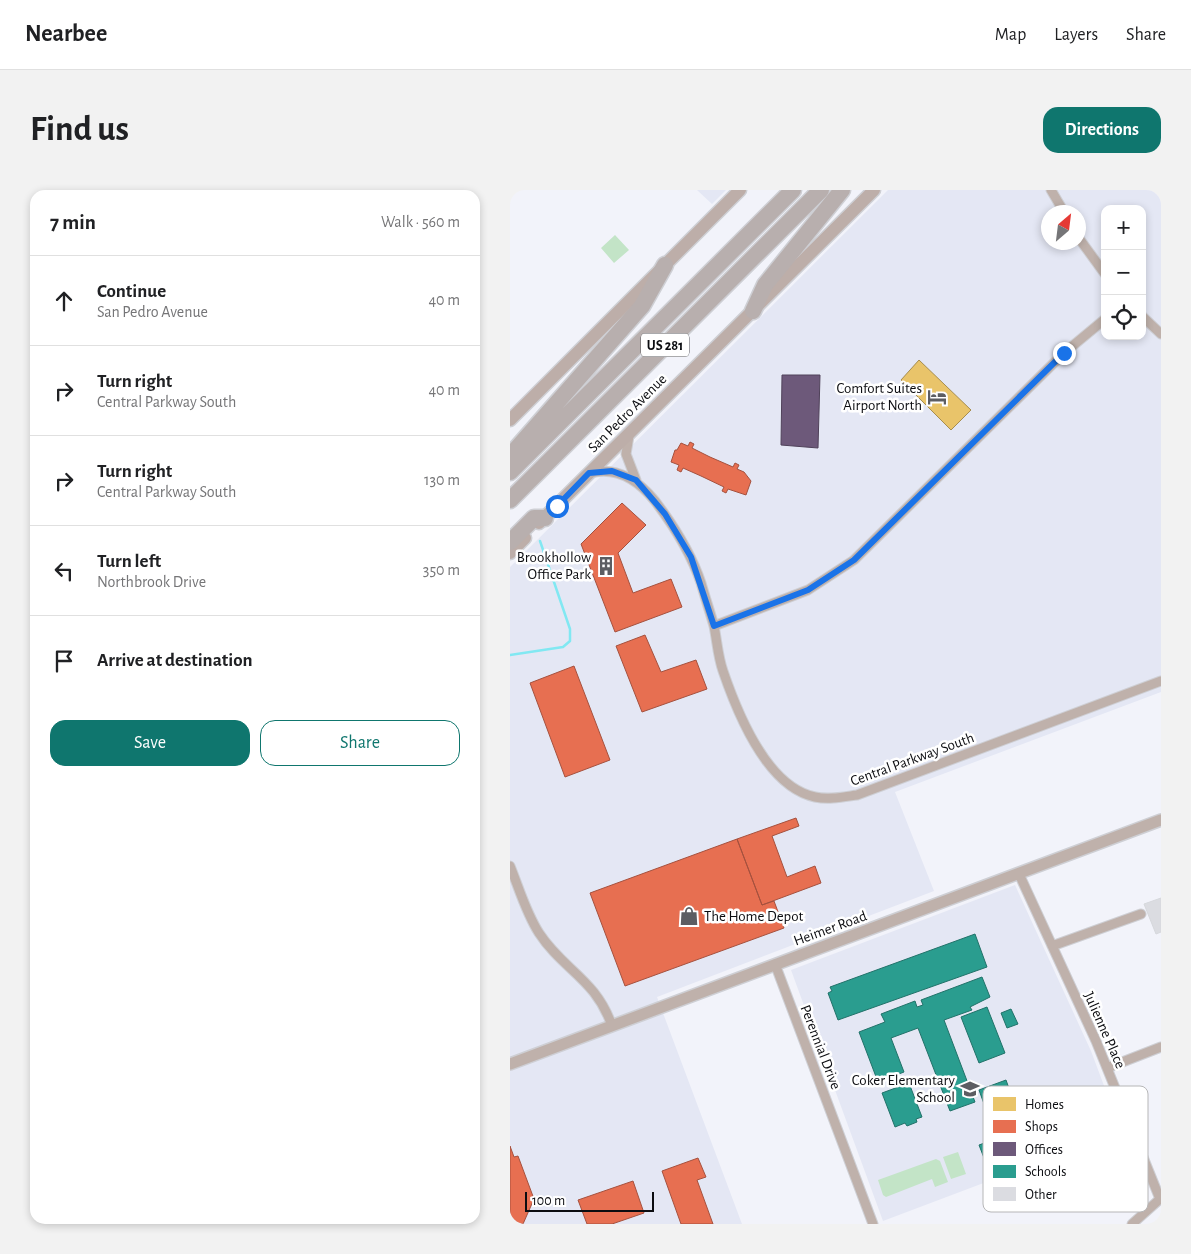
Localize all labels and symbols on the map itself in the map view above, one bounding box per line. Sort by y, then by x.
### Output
north arrow [1041,205,1086,250]
road number: US 281 [641,334,689,356]
route end [1053,342,1076,365]
street label: San Pedro Avenue [585,371,669,455]
place label: Comfort Suites Airport North [836,381,922,413]
hotel icon: Comfort Suites Airport North [926,386,948,408]
route start [546,495,569,518]
place label: Brookhollow Office Park [517,550,591,582]
building icon: Brookhollow Office Park [595,555,617,577]
street label: Central Parkway South [848,730,976,789]
shop icon: The Home Depot [678,905,700,927]
street label: Heimer Road [792,908,869,949]
place label: The Home Depot [704,909,804,924]
street label: Julienne Place [1081,990,1128,1071]
street label: Perennial Drive [798,1003,844,1092]
place label: Coker Elementary School [852,1073,956,1105]
school or university icon: Coker Elementary School [959,1078,981,1100]
legend [983,1086,1148,1212]
text: Homes [1025,1098,1064,1112]
text: Shops [1025,1120,1058,1134]
text: Offices [1025,1143,1063,1157]
text: Schools [1025,1165,1066,1179]
text: Other [1025,1188,1057,1202]
scale bar [525,1189,654,1212]

